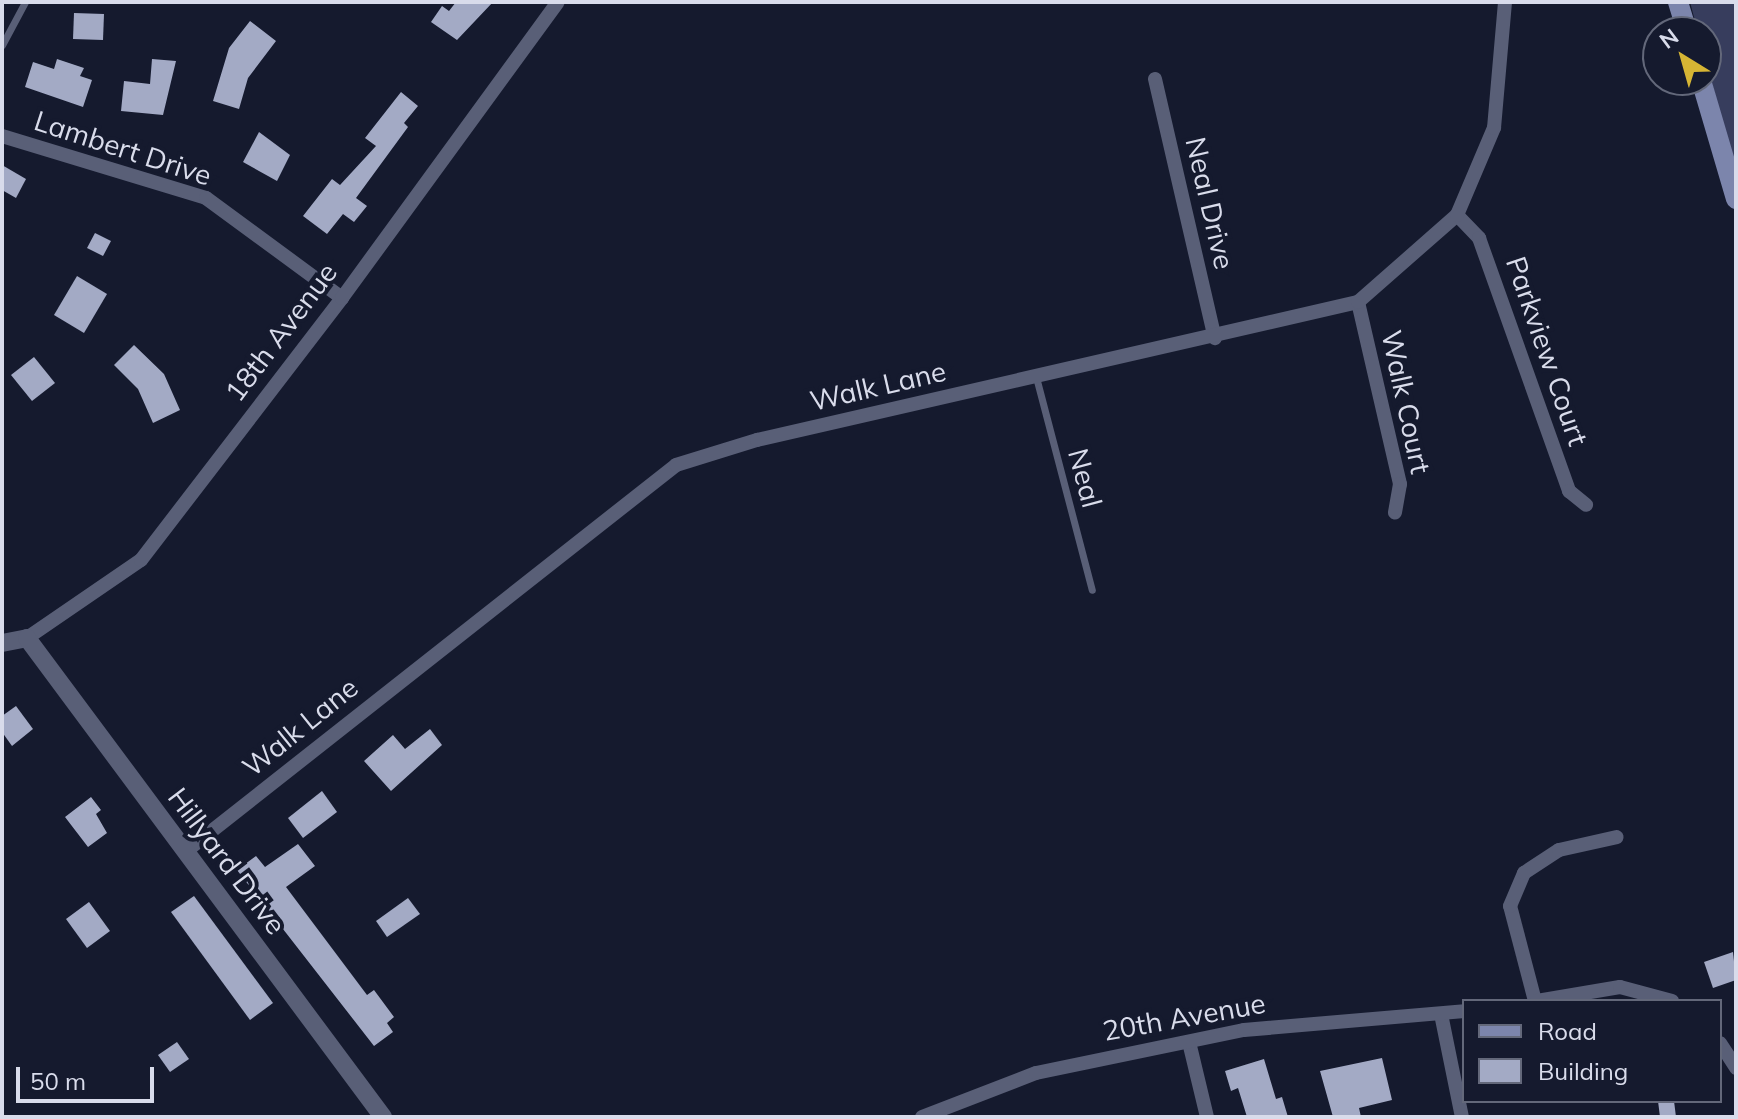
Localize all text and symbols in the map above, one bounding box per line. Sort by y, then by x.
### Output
north arrow [1642,16,1722,96]
text: N [1654,22,1684,55]
street label: Lambert Drive [30,104,216,192]
street label: Neal Drive [1178,134,1242,272]
street label: Parkview Court [1499,252,1595,450]
street label: 18th Avenue [218,256,344,408]
street label: Walk Court [1374,327,1438,477]
street label: Walk Lane [807,354,949,418]
street label: Neal [1061,445,1109,511]
street label: Walk Lane [236,670,364,784]
street label: Hillyard Drive [161,781,293,941]
street label: 20th Avenue [1100,986,1268,1048]
legend [1462,999,1722,1103]
text: Road [1538,1016,1597,1046]
scale bar [20,1051,158,1101]
text: Building [1538,1056,1628,1086]
text: 50 m [30,1066,86,1096]

